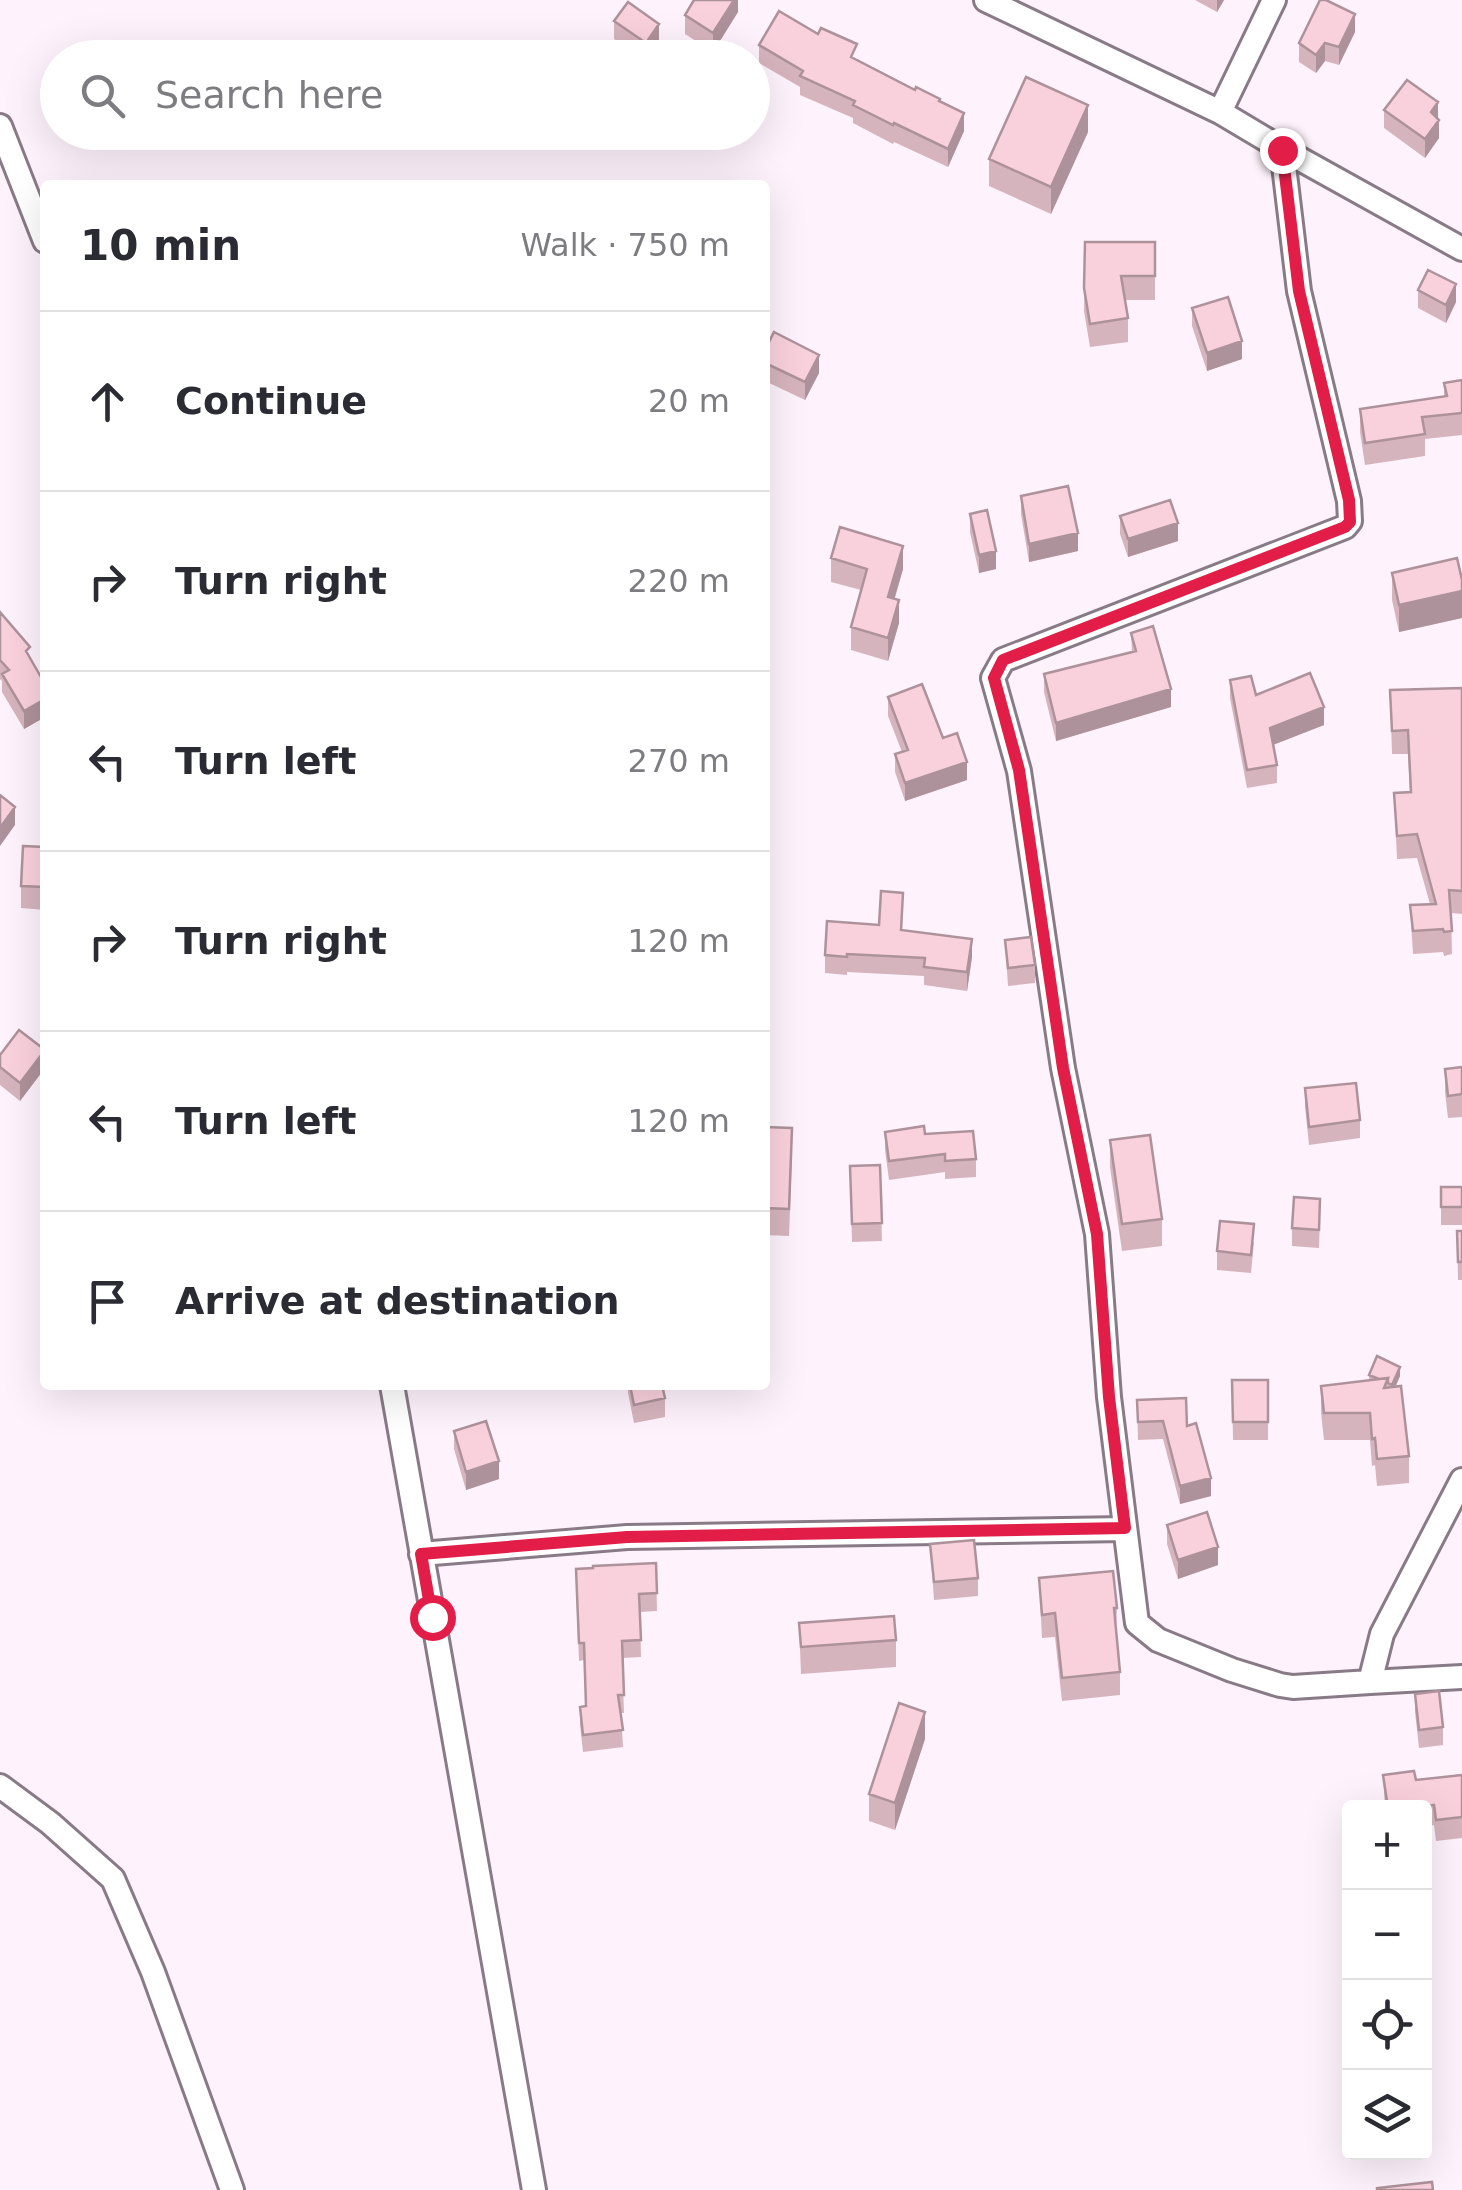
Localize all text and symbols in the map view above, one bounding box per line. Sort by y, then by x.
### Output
search box [40,40,770,150]
icon: search [75,68,130,123]
text: Search here [155,73,383,117]
route end [1260,128,1306,174]
text: 10 min [80,221,241,270]
text: Walk · 750 m [520,226,730,264]
icon: ahead [80,374,135,429]
text: Continue [175,379,367,423]
text: 20 m [648,382,730,420]
icon: right [80,554,135,609]
text: Turn right [175,559,387,603]
text: 220 m [628,562,730,600]
icon: left [80,734,135,789]
text: Turn left [175,739,356,783]
text: 270 m [628,742,730,780]
icon: right [80,914,135,969]
text: Turn right [175,919,387,963]
text: 120 m [628,922,730,960]
icon: left [80,1094,135,1149]
text: Turn left [175,1099,356,1143]
text: 120 m [628,1102,730,1140]
icon: arrive [80,1274,135,1329]
text: Arrive at destination [175,1279,620,1323]
route start [410,1595,456,1641]
map controls [1342,1800,1432,2160]
button: + [1342,1800,1432,1890]
button: − [1342,1890,1432,1980]
button: locate [1342,1980,1432,2070]
button: layers [1342,2070,1432,2160]

